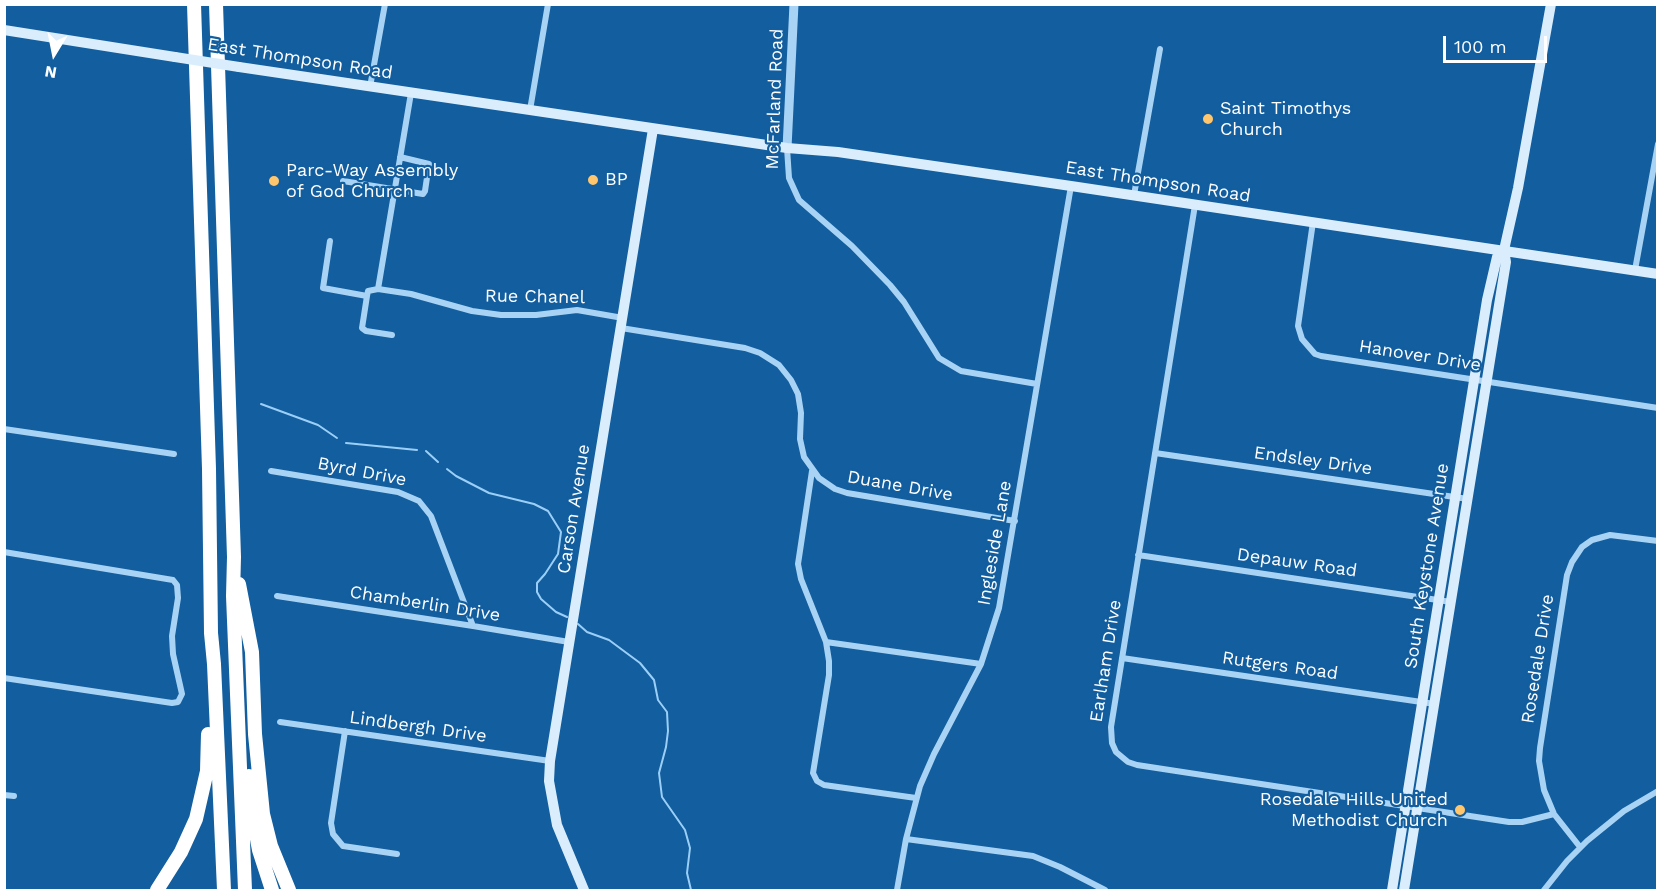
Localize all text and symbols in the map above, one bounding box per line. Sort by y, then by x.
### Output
north arrow [24,24,84,84]
scale bar [1446,24,1550,62]
street label: McFarland Road [762,28,788,170]
street label: East Thompson Road [206,34,394,84]
text: 100 m [1454,36,1507,57]
text: N [43,62,58,83]
place label: Saint Timothys Church [1220,98,1351,140]
marker: Saint Timothys Church [1201,112,1215,126]
street label: East Thompson Road [1064,157,1252,207]
place label: Parc-Way Assembly of God Church [286,160,458,202]
place label: BP [605,169,628,191]
marker: BP [586,173,600,187]
marker: Parc-Way Assembly of God Church [267,174,281,188]
street label: Rue Chanel [485,285,585,309]
street label: Hanover Drive [1357,336,1483,376]
street label: Endsley Drive [1253,442,1373,480]
street label: Carson Avenue [553,443,595,575]
street label: Byrd Drive [316,453,408,491]
street label: South Keystone Avenue [1400,462,1454,670]
street label: Duane Drive [846,466,954,506]
street label: Ingleside Lane [973,479,1017,607]
street label: Depauw Road [1236,544,1358,582]
street label: Chamberlin Drive [348,581,502,627]
street label: Rosedale Drive [1517,593,1559,725]
street label: Earlham Drive [1086,598,1126,724]
street label: Rutgers Road [1221,647,1339,685]
street label: Lindbergh Drive [348,707,488,747]
place label: Rosedale Hills United Methodist Church [1260,789,1448,832]
marker: Rosedale Hills United Methodist Church [1453,803,1467,817]

